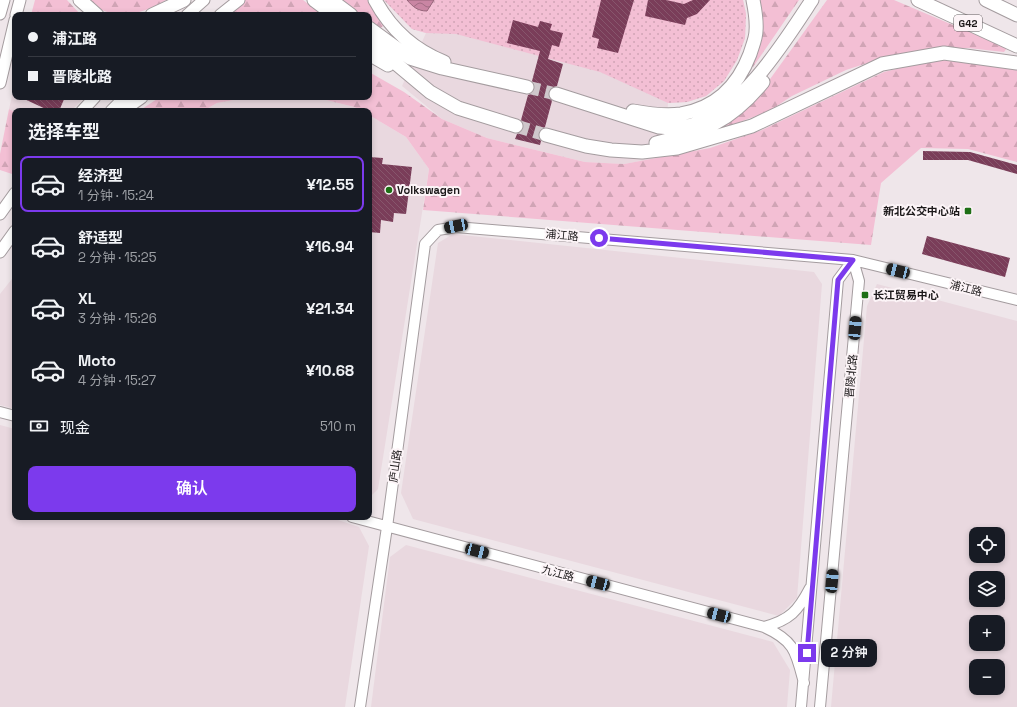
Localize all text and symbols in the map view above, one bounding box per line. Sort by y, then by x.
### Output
road number: G42 [954,15,982,31]
text: 浦江路 [52,29,97,48]
text: 晋陵北路 [52,67,112,86]
text: 选择车型 [28,120,100,143]
icon: car [30,166,66,202]
text: 经济型 [78,166,123,185]
text: ¥12.55 [307,175,354,194]
place label: Volkswagen [397,183,460,197]
marker: Volkswagen [384,185,394,195]
text: 1 分钟 · 15:24 [78,187,154,204]
place label: 新北公交中心站 [883,204,960,218]
marker: 新北公交中心站 [963,206,973,216]
car [443,218,469,234]
street label: 浦江路 [545,227,579,243]
icon: car [30,228,66,264]
text: 舒适型 [78,228,123,247]
route start [590,229,608,247]
text: ¥16.94 [305,237,354,256]
text: 2 分钟 · 15:25 [78,249,156,266]
car [885,262,911,280]
street label: 浦江路 [948,277,984,299]
place label: 长江贸易中心 [873,288,939,302]
text: XL [78,289,96,308]
icon: car [30,290,66,326]
marker: 长江贸易中心 [860,290,870,300]
text: ¥21.34 [306,299,354,318]
text: 3 分钟 · 15:26 [78,310,157,327]
car [848,316,862,340]
text: Moto [78,351,116,370]
icon: car [30,352,66,388]
street label: 晋陵北路 [842,353,860,399]
text: ¥10.68 [306,361,354,380]
text: 4 分钟 · 15:27 [78,372,156,389]
icon: cash [28,415,50,437]
text: 现金 [60,418,90,437]
text: 510 m [320,418,356,435]
street label: 庐山路 [386,449,404,483]
button: 确认 [28,466,356,512]
map controls [969,527,1005,695]
button: locate [969,527,1005,563]
car [464,542,490,560]
street label: 九江路 [540,562,576,584]
car [825,569,839,593]
button: layers [969,571,1005,607]
car [585,574,611,592]
car [706,606,732,624]
button: + [969,615,1005,651]
callout: 2 分钟 [821,639,877,667]
route end [798,644,816,662]
text: 2 分钟 [830,644,868,661]
button: − [969,659,1005,695]

